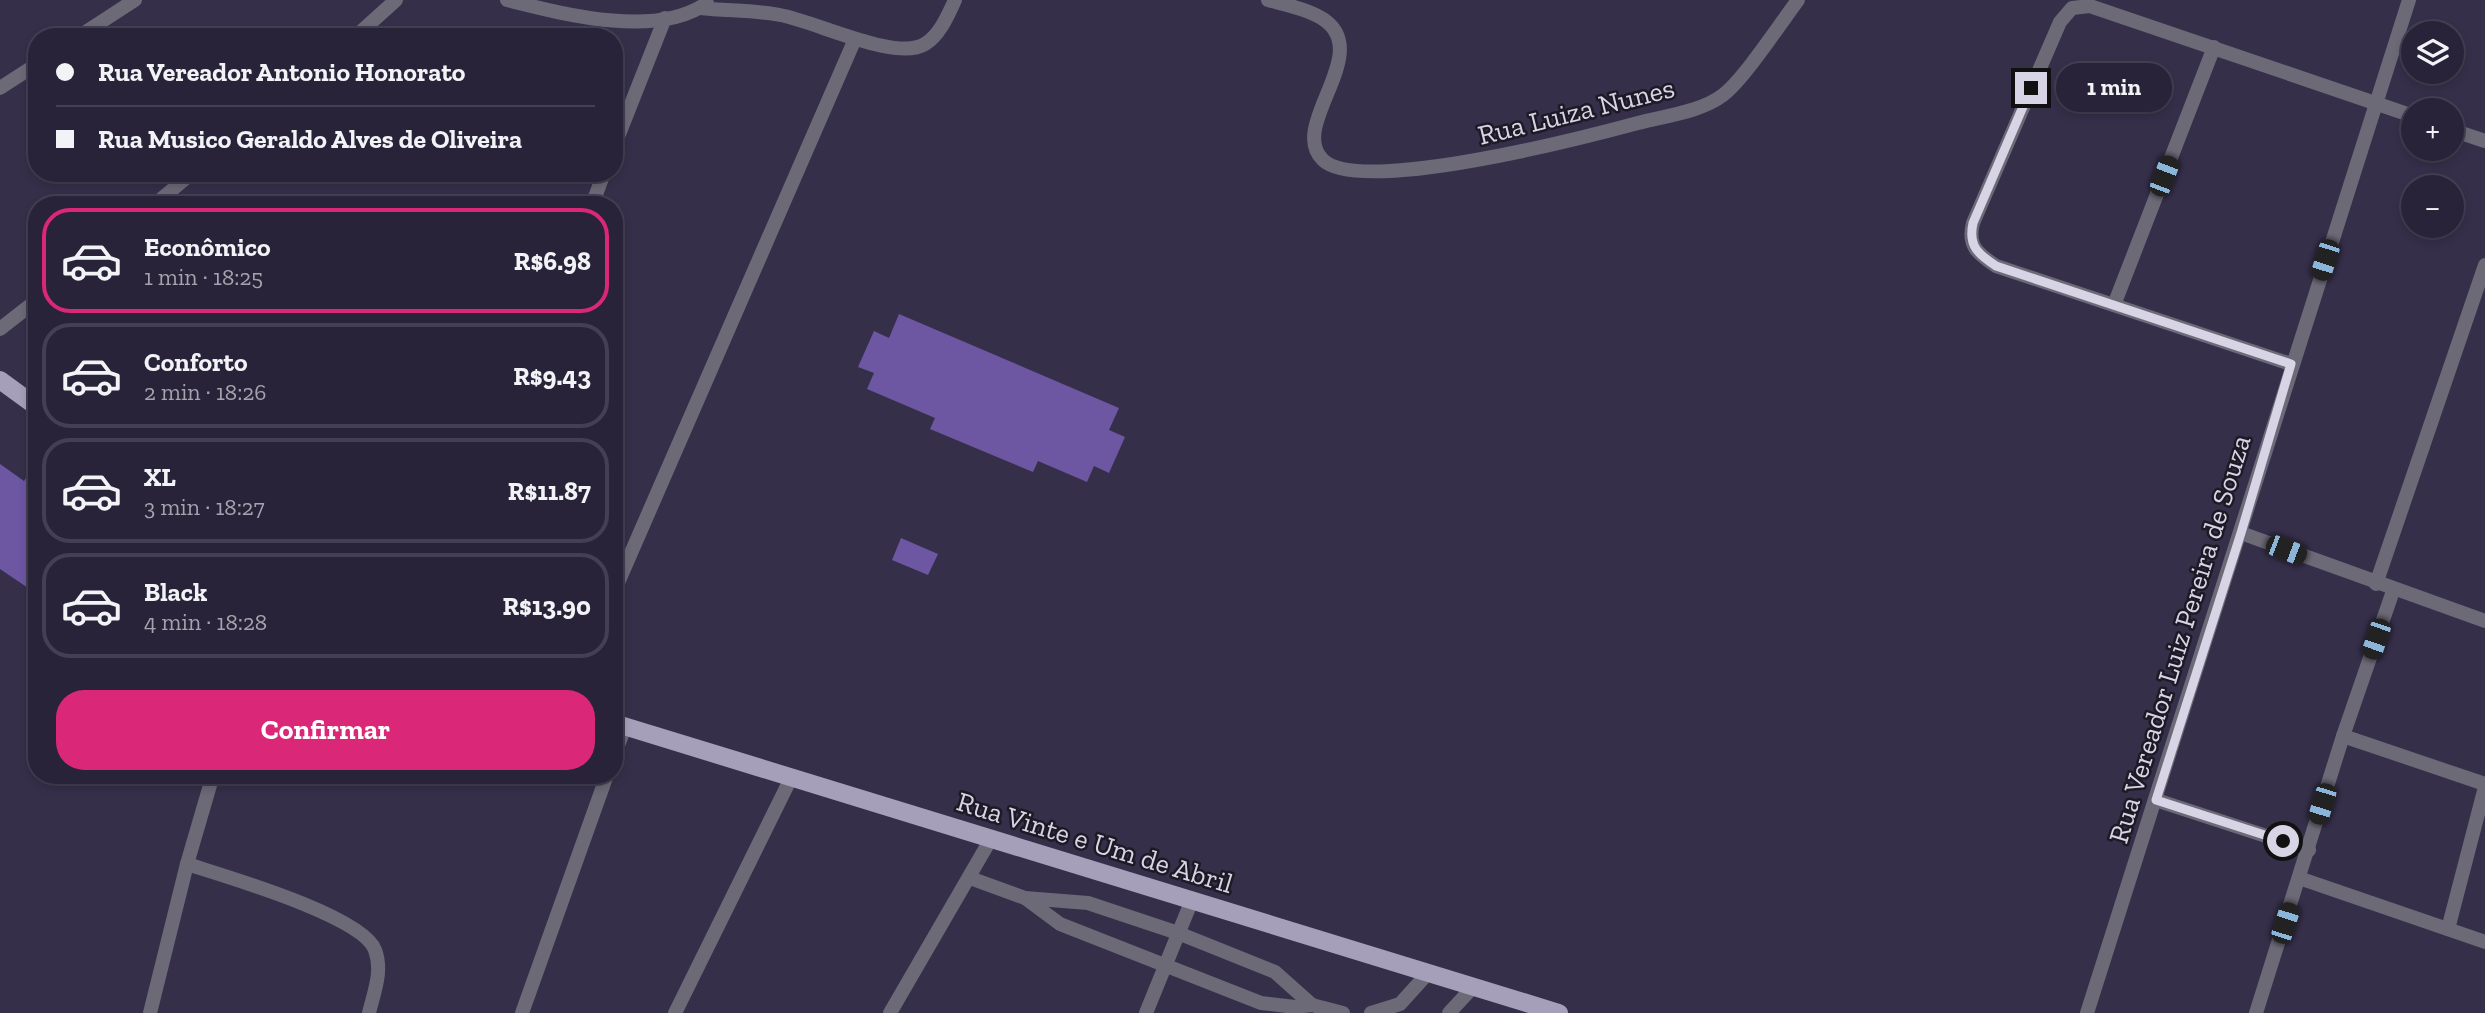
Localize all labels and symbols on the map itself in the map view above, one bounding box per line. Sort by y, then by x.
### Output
callout: 1 min [2056,64,2171,112]
street label: Rua Luiza Nunes [1474,71,1678,152]
route end [2015,72,2047,104]
car [2147,153,2182,199]
car [2309,237,2342,283]
street label: Rua Vereador Luiz Pereira de Souza [2102,431,2257,847]
car [2263,533,2310,567]
car [2360,616,2393,662]
car [2306,781,2339,827]
street label: Rua Vinte e Um de Abril [953,785,1237,900]
route start [2267,825,2299,857]
car [2269,900,2302,946]

